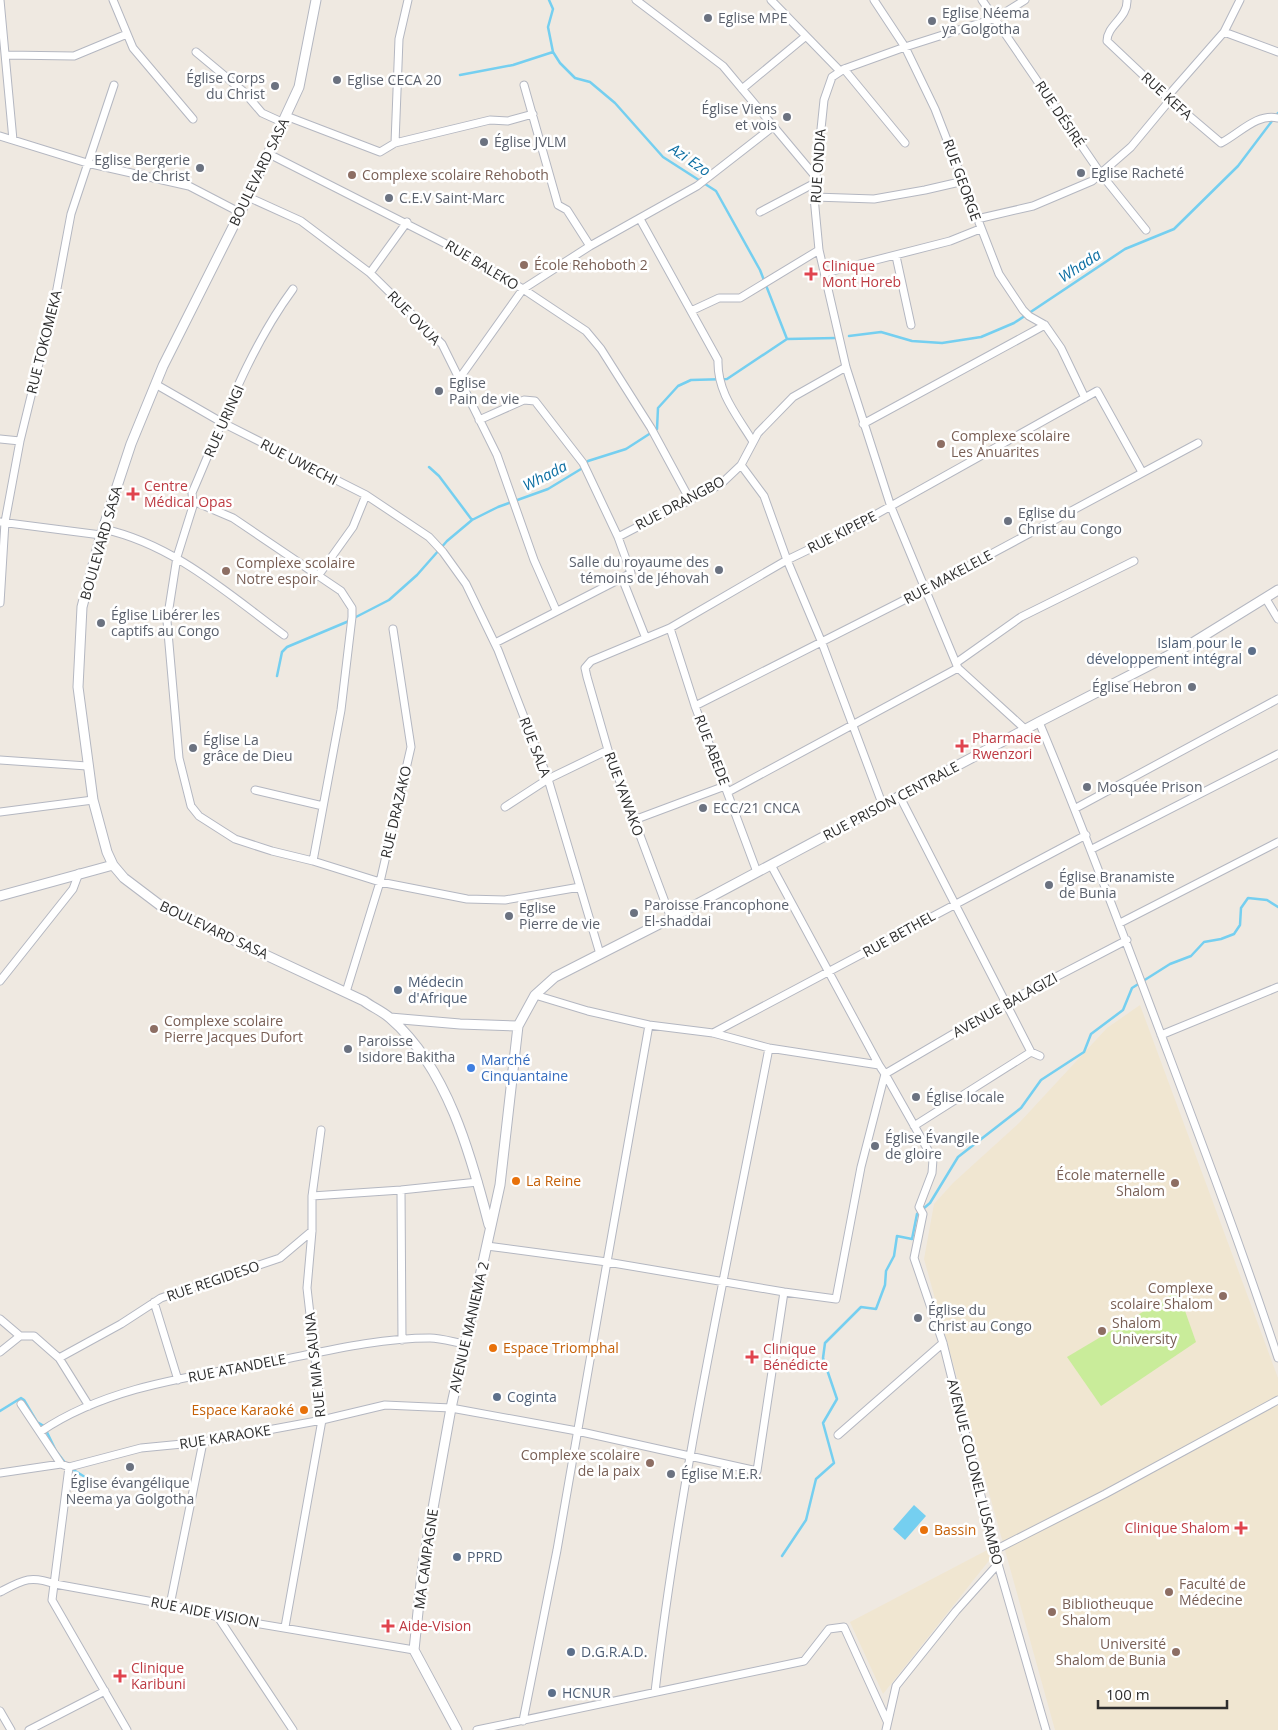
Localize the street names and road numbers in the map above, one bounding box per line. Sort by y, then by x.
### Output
street label: RUE KEFA [1138,68,1197,124]
street label: RUE DÉSIRÉ [1031,77,1090,151]
street label: BOULEVARD SASA [224,114,293,229]
street label: RUE ONDIA [805,128,830,204]
street label: RUE GEORGE [939,136,986,223]
street label: RUE BALEKO [442,235,523,294]
street label: RUE OVUA [384,286,445,349]
street label: RUE TOKOMEKA [21,288,66,396]
street label: RUE URINGI [199,381,248,460]
street label: RUE UWECHI [257,434,341,489]
street label: RUE DRANGBO [632,471,728,534]
street label: BOULEVARD SASA [75,483,126,602]
street label: RUE KIPEPE [804,506,880,557]
street label: RUE MAKELELE [900,545,996,608]
street label: RUE ABEDE [690,712,735,788]
street label: RUE SALA [515,714,556,780]
street label: RUE YAWAKO [600,749,649,839]
street label: RUE PRISON CENTRALE [819,757,962,844]
street label: RUE DRAZAKO [376,764,415,860]
street label: BOULEVARD SASA [157,896,272,963]
street label: RUE BETHEL [859,906,938,961]
street label: AVENUE BALAGIZI [949,968,1061,1041]
street label: RUE REGIDESO [164,1256,262,1305]
street label: AVENUE MANIEMA 2 [444,1260,493,1394]
street label: RUE MIA SAUNA [300,1312,329,1418]
street label: RUE ATANDELE [186,1349,287,1386]
street label: AVENUE COLONEL LUSAMBO [943,1377,1008,1567]
street label: RUE KARAOKE [178,1420,272,1453]
street label: MA CAMPAGNE [409,1508,442,1610]
street label: RUE AIDE VISION [149,1592,261,1631]

